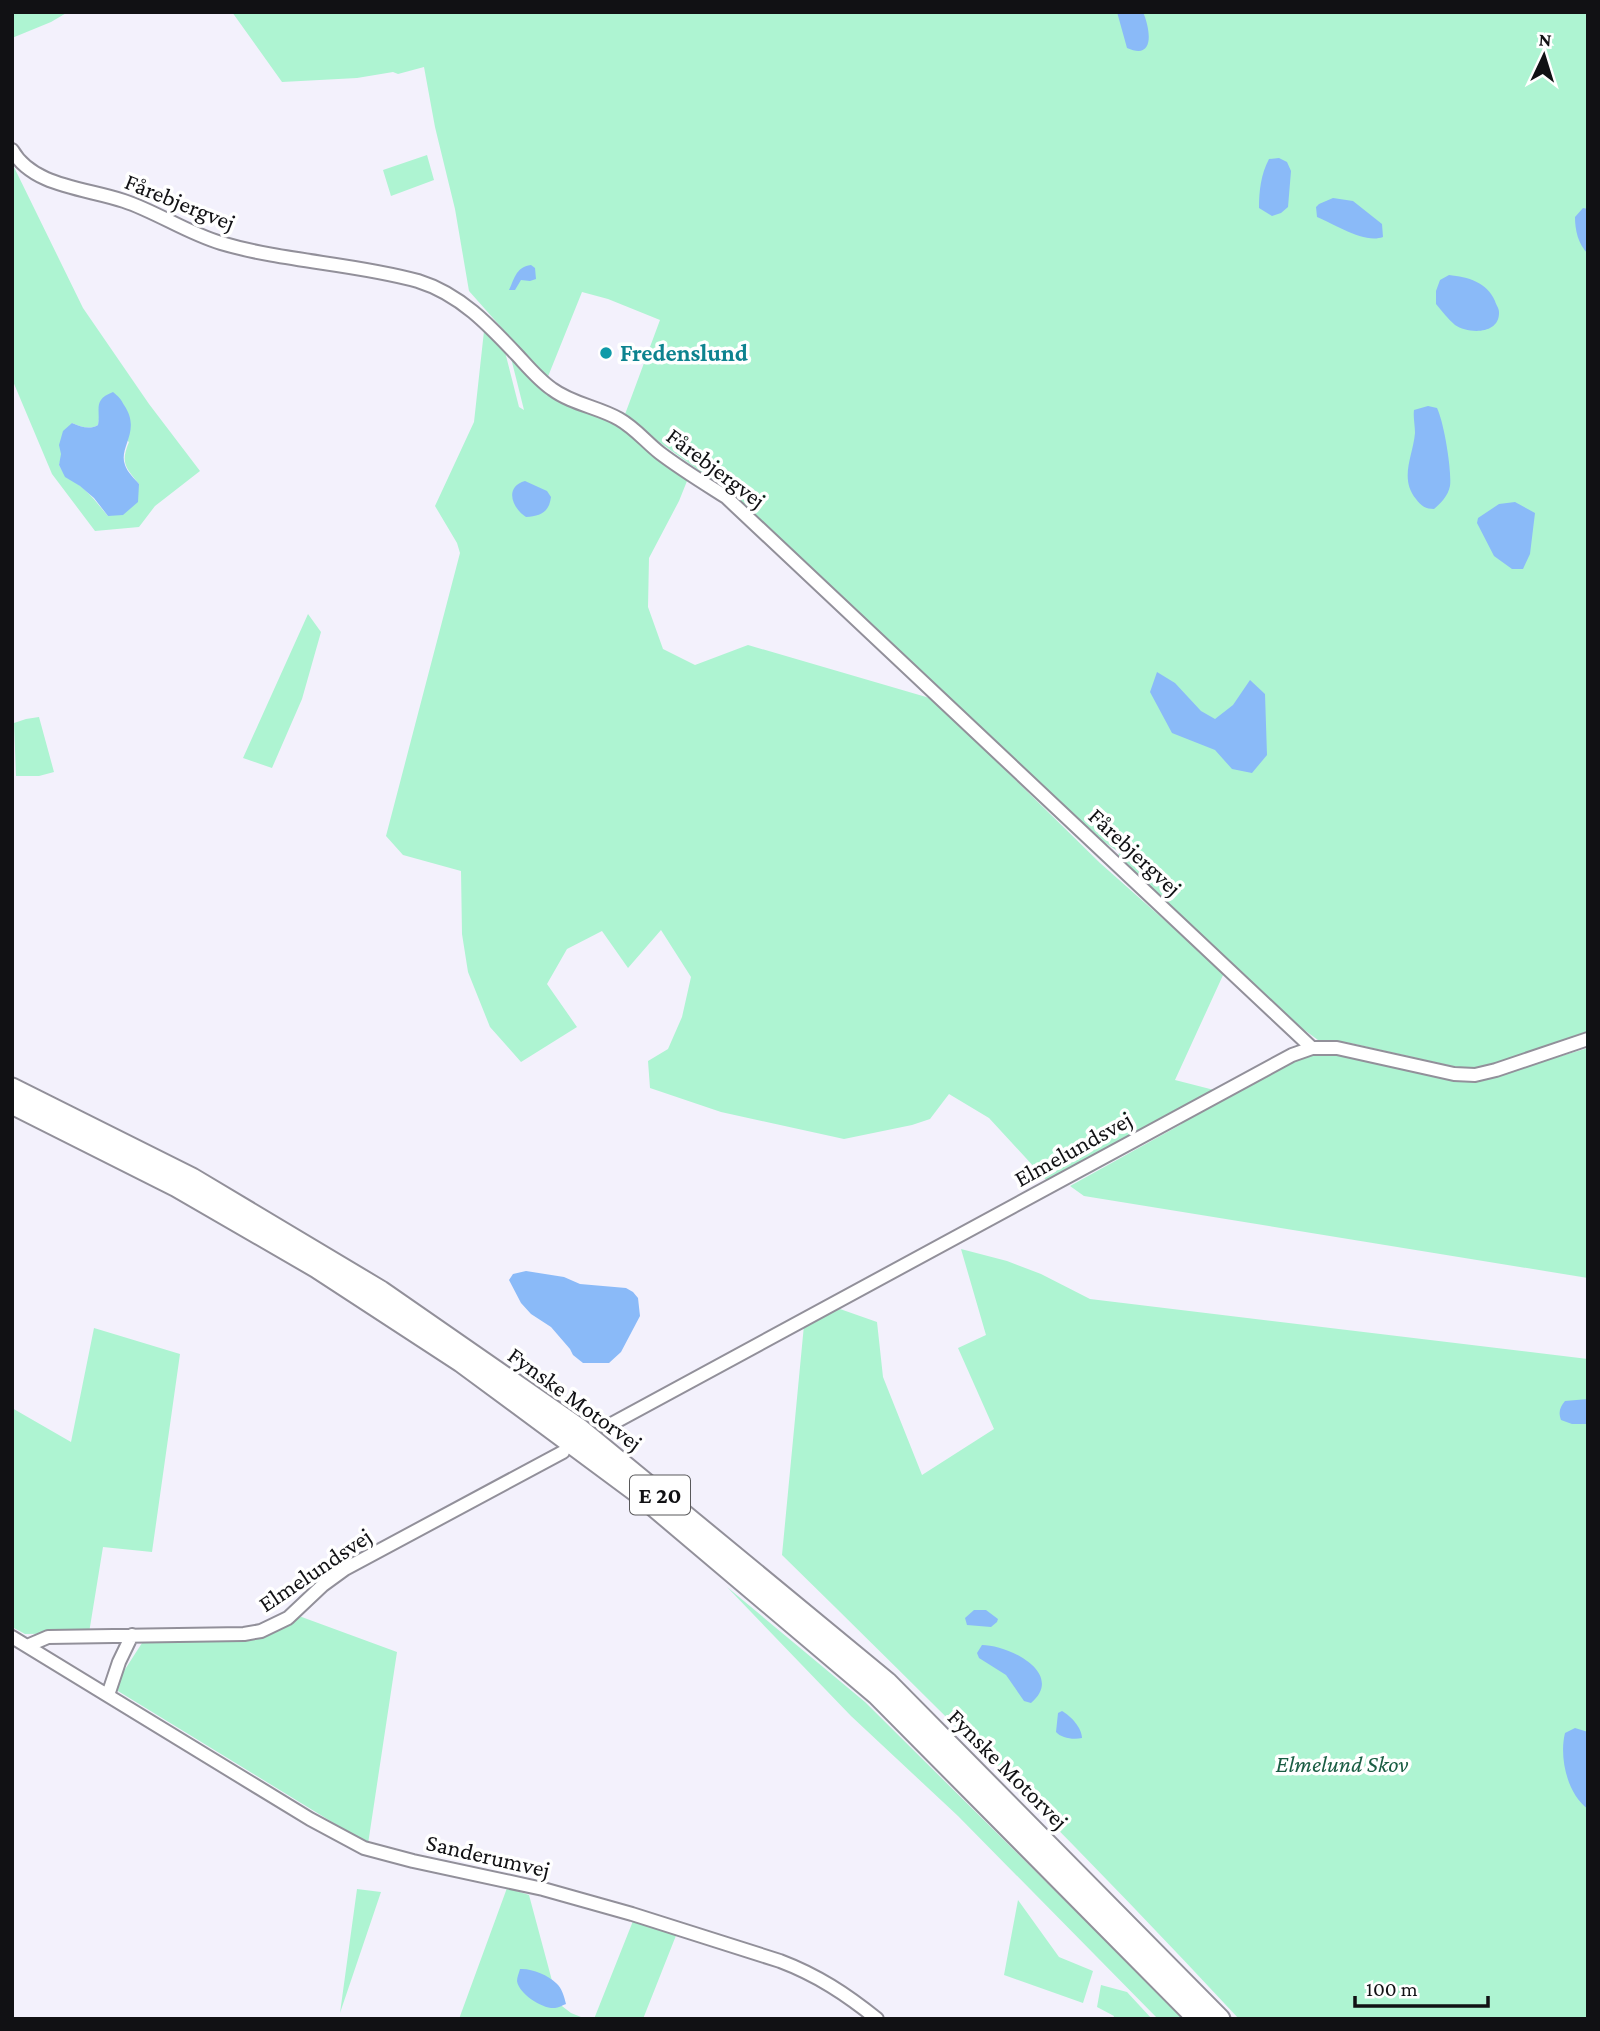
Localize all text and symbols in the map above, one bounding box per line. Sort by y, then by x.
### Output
north arrow [1509,21,1579,91]
text: N [1538,29,1552,50]
street label: Fårebjergvej [121,167,239,236]
place label: Fredenslund [620,339,748,366]
marker: Fredenslund [598,345,614,361]
street label: Fårebjergvej [662,422,771,513]
street label: Fårebjergvej [1083,802,1187,901]
street label: Elmelundsvej [1009,1105,1136,1192]
street label: Fynske Motorvej [503,1341,648,1456]
road number: E 20 [630,1476,690,1514]
street label: Elmelundsvej [253,1522,376,1617]
street label: Fynske Motorvej [943,1703,1074,1834]
park label: Elmelund Skov [1275,1750,1409,1777]
street label: Sanderumvej [424,1828,553,1883]
scale bar [1355,1965,1488,2009]
text: 100 m [1366,1977,1418,2001]

